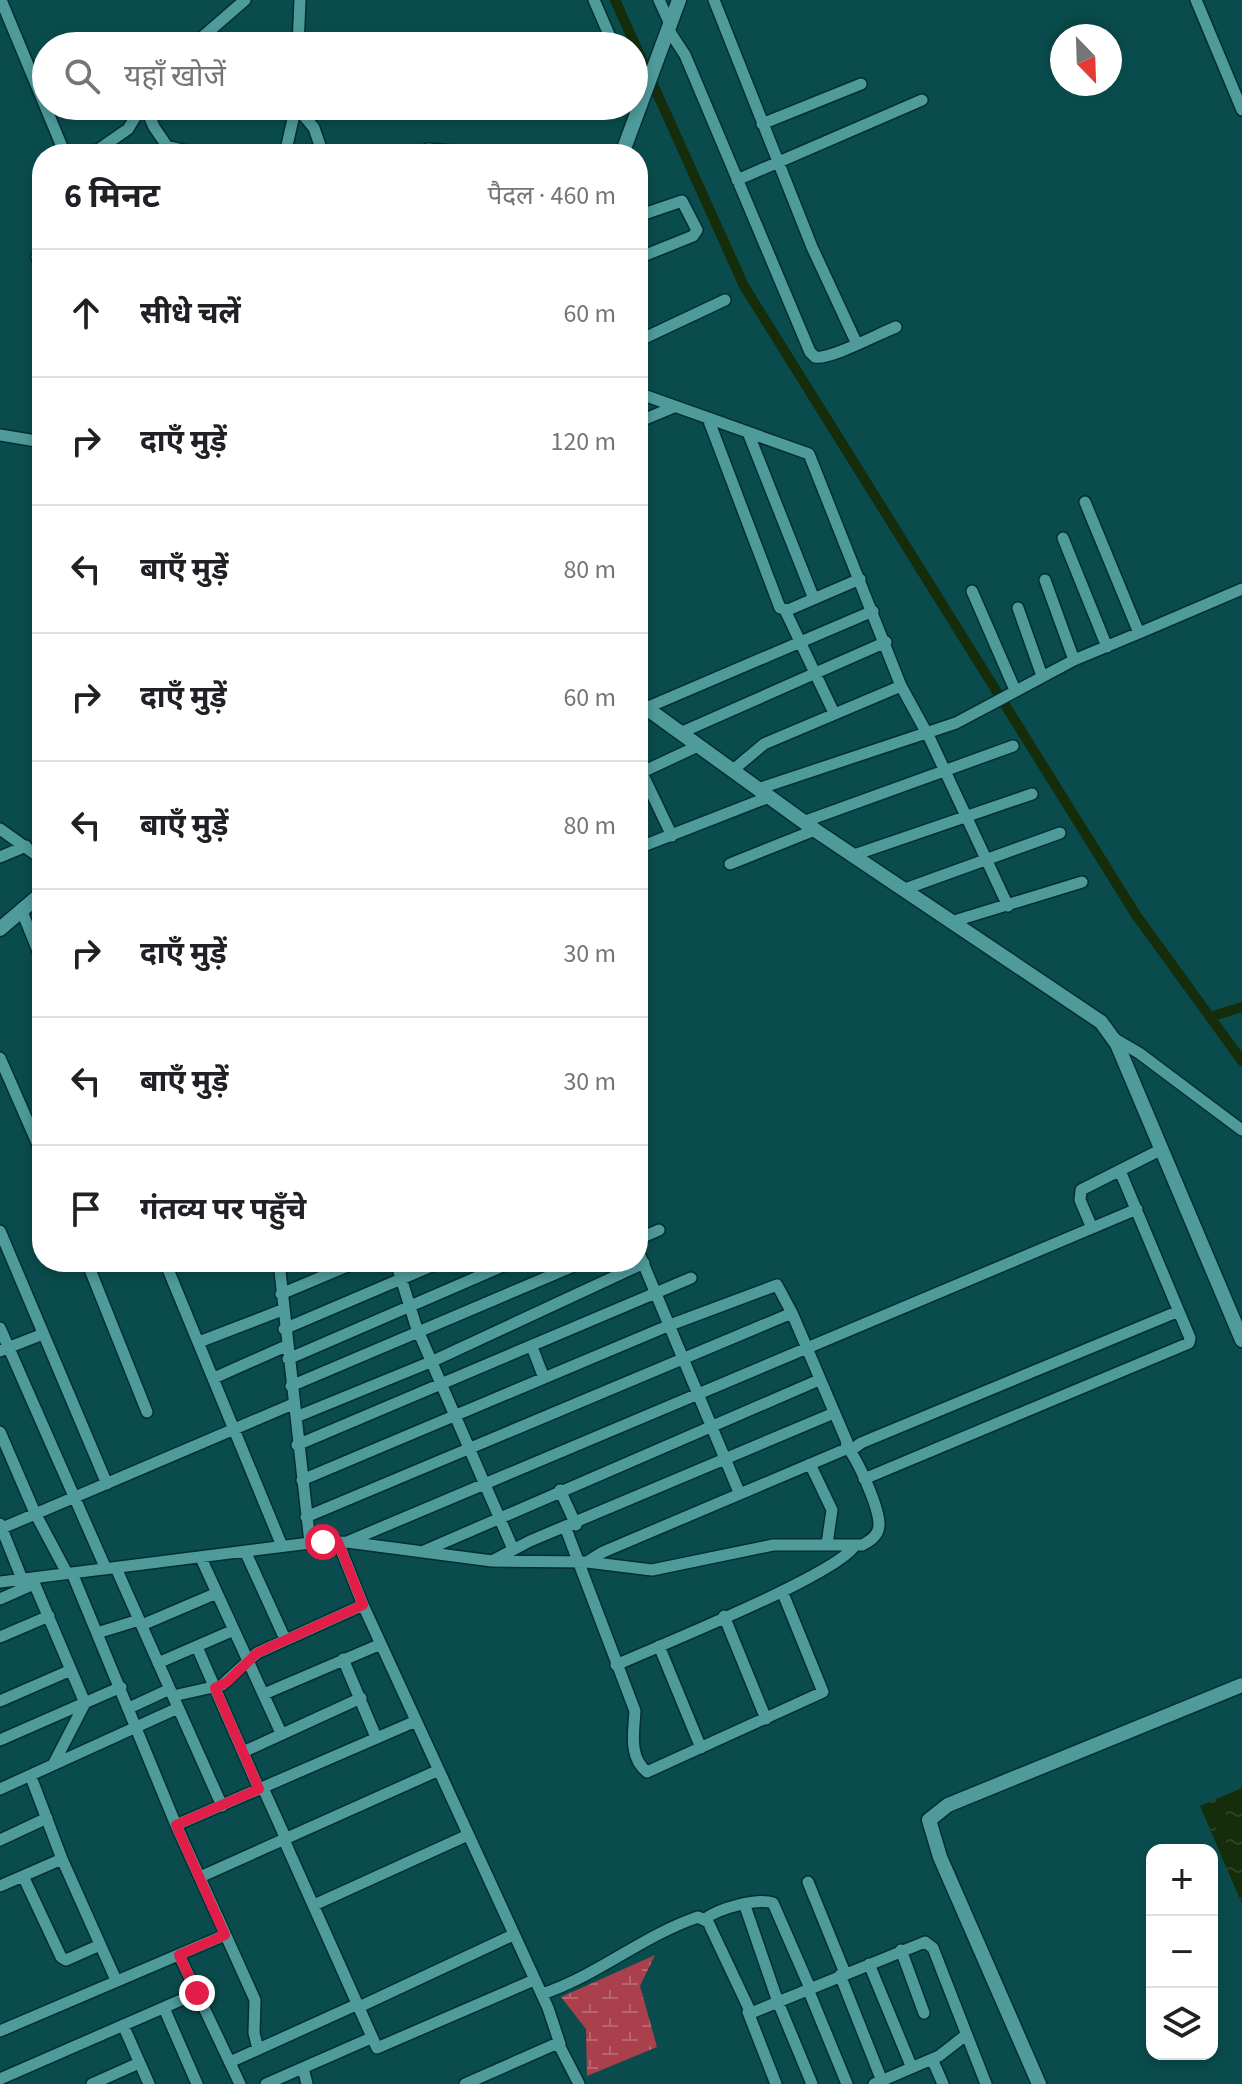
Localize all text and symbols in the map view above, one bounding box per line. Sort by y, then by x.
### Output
north arrow [1050,24,1122,96]
search box [32,32,648,120]
icon: search [60,54,104,98]
text: यहाँ खोजें [124,55,226,98]
text: 6 मिनट [64,172,160,221]
text: पैदल · 460 m [487,177,616,214]
icon: ahead [64,291,108,335]
text: सीधे चलें [140,292,241,335]
text: 60 m [563,295,616,332]
icon: right [64,419,108,463]
text: दाएँ मुड़ें [140,420,227,463]
text: 120 m [550,423,616,460]
icon: left [64,547,108,591]
text: बाएँ मुड़ें [140,548,228,591]
text: 80 m [563,551,616,588]
icon: right [64,675,108,719]
text: दाएँ मुड़ें [140,676,227,719]
text: 60 m [563,679,616,716]
icon: left [64,803,108,847]
text: बाएँ मुड़ें [140,804,228,847]
text: 80 m [563,807,616,844]
icon: right [64,931,108,975]
text: दाएँ मुड़ें [140,932,227,975]
text: 30 m [563,935,616,972]
icon: left [64,1059,108,1103]
text: बाएँ मुड़ें [140,1060,228,1103]
text: 30 m [563,1063,616,1100]
icon: arrive [64,1187,108,1231]
text: गंतव्य पर पहुँचे [140,1188,306,1231]
route start [305,1524,341,1560]
map controls [1146,1844,1218,2060]
button: + [1146,1844,1218,1916]
button: − [1146,1916,1218,1988]
route end [179,1975,215,2011]
button: layers [1146,1988,1218,2060]

